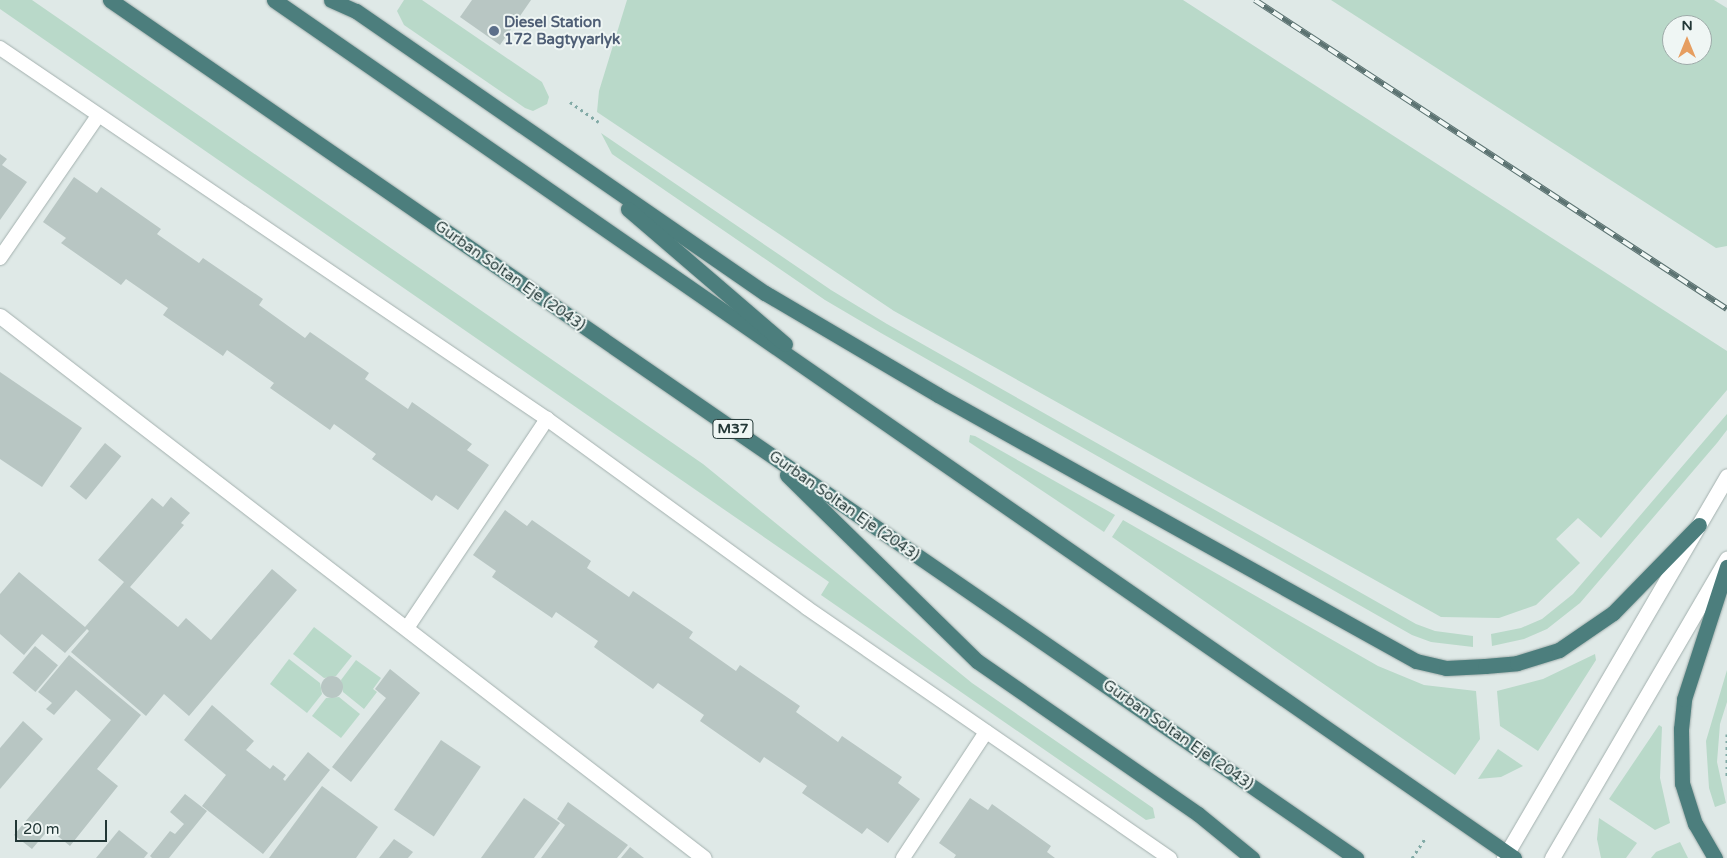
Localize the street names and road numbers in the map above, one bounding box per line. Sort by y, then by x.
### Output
street label: Gurban Soltan Eje (2043) [431,217,589,335]
road number: M37 [712,418,754,440]
street label: Gurban Soltan Eje (2043) [765,447,923,565]
street label: Gurban Soltan Eje (2043) [1099,676,1257,794]

